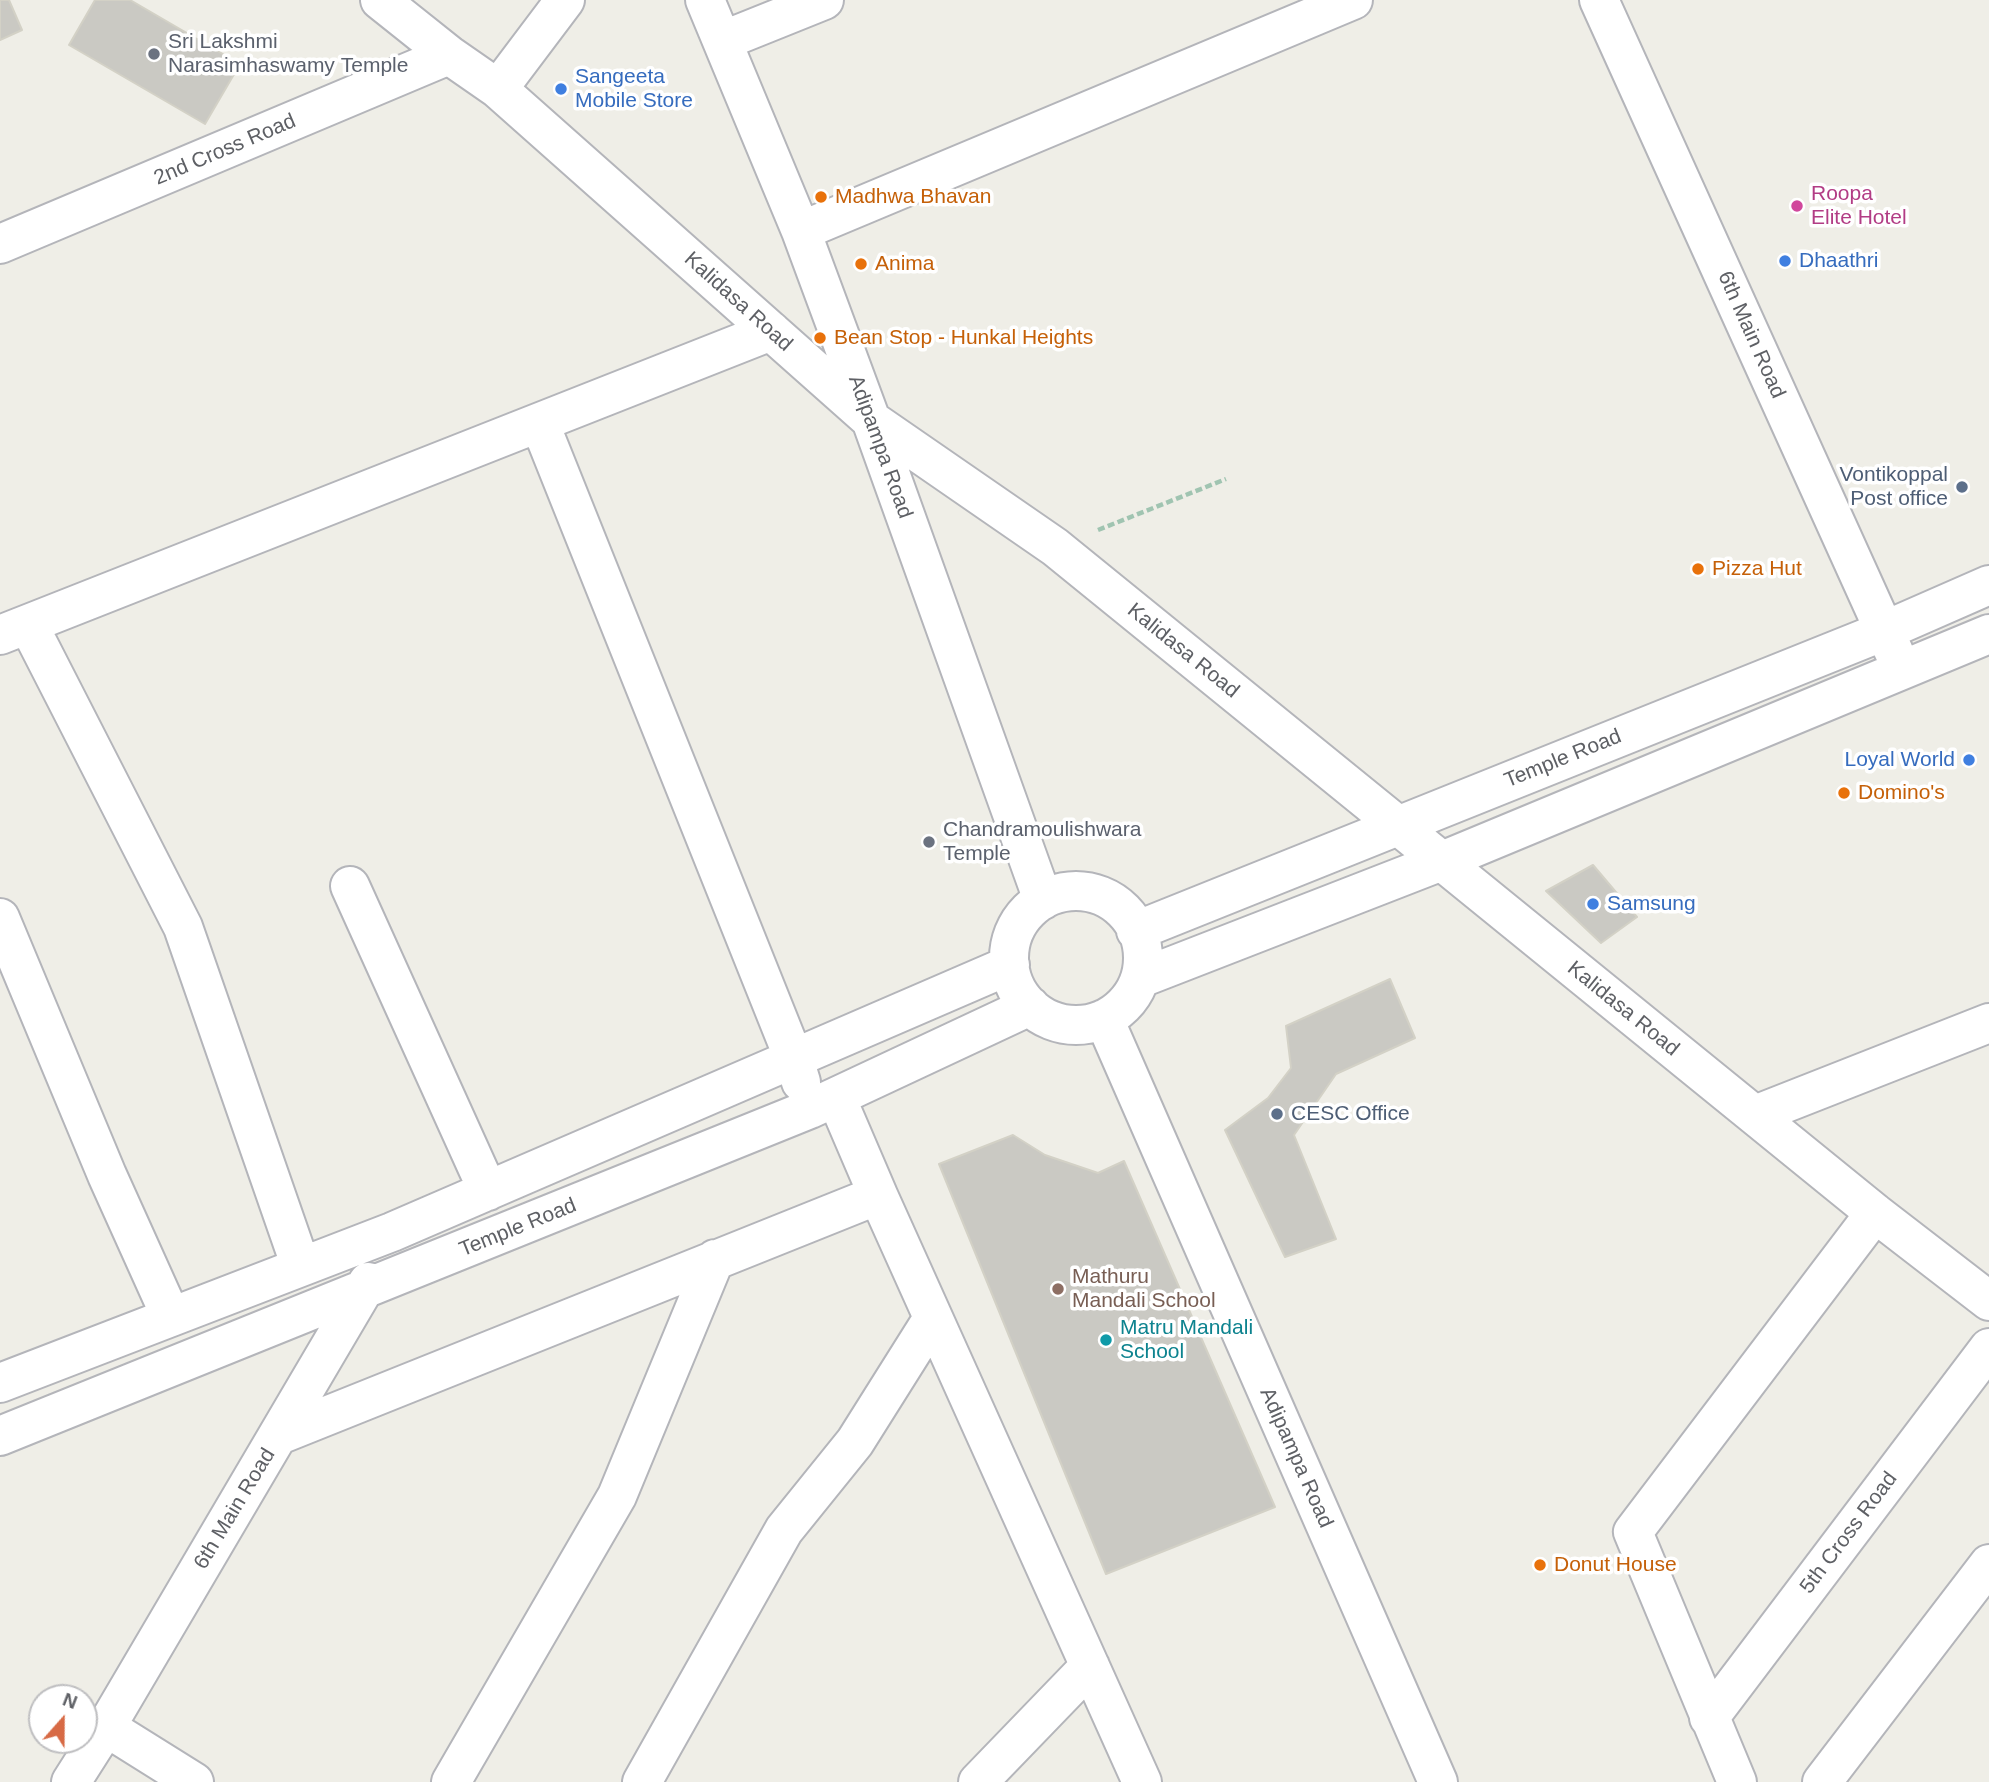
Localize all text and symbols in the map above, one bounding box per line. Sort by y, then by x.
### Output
place label: Sri Lakshmi Narasimhaswamy Temple [168,29,408,79]
marker: Sri Lakshmi Narasimhaswamy Temple [146,46,162,62]
place label: Sangeeta Mobile Store [575,64,693,114]
marker: Sangeeta Mobile Store [553,81,569,97]
street label: 2nd Cross Road [150,109,300,191]
place label: Roopa Elite Hotel [1811,181,1907,231]
place label: Madhwa Bhavan [835,184,991,210]
marker: Madhwa Bhavan [813,189,829,205]
marker: Roopa Elite Hotel [1789,198,1805,214]
street label: Kalidasa Road [679,247,797,357]
place label: Dhaathri [1799,248,1878,274]
place label: Anima [875,251,935,277]
marker: Dhaathri [1777,253,1793,269]
marker: Anima [853,256,869,272]
street label: 6th Main Road [1712,267,1790,403]
place label: Bean Stop - Hunkal Heights [834,325,1093,351]
marker: Bean Stop - Hunkal Heights [812,330,828,346]
street label: Adipampa Road [842,372,918,522]
place label: Vontikoppal Post office [1839,462,1948,512]
marker: Vontikoppal Post office [1954,479,1970,495]
place label: Pizza Hut [1712,556,1802,582]
marker: Pizza Hut [1690,561,1706,577]
street label: Kalidasa Road [1122,598,1244,704]
street label: Temple Road [1501,724,1625,794]
place label: Loyal World [1845,747,1955,773]
marker: Loyal World [1961,752,1977,768]
place label: Domino's [1858,780,1945,806]
marker: Domino's [1836,785,1852,801]
place label: Chandramoulishwara Temple [943,817,1141,867]
marker: Chandramoulishwara Temple [921,834,937,850]
place label: Samsung [1607,891,1696,917]
marker: Samsung [1585,896,1601,912]
street label: Kalidasa Road [1562,956,1684,1062]
place label: CESC Office [1291,1101,1410,1127]
marker: CESC Office [1269,1106,1285,1122]
street label: Temple Road [456,1193,580,1263]
place label: Mathuru Mandali School [1072,1264,1216,1314]
marker: Mathuru Mandali School [1050,1281,1066,1297]
place label: Matru Mandali School [1120,1315,1253,1365]
marker: Matru Mandali School [1098,1332,1114,1348]
street label: Adipampa Road [1254,1384,1338,1532]
street label: 6th Main Road [189,1444,281,1574]
street label: 5th Cross Road [1795,1467,1903,1599]
place label: Donut House [1554,1552,1677,1578]
marker: Donut House [1532,1557,1548,1573]
north arrow [28,1684,98,1754]
text: N [60,1689,80,1713]

